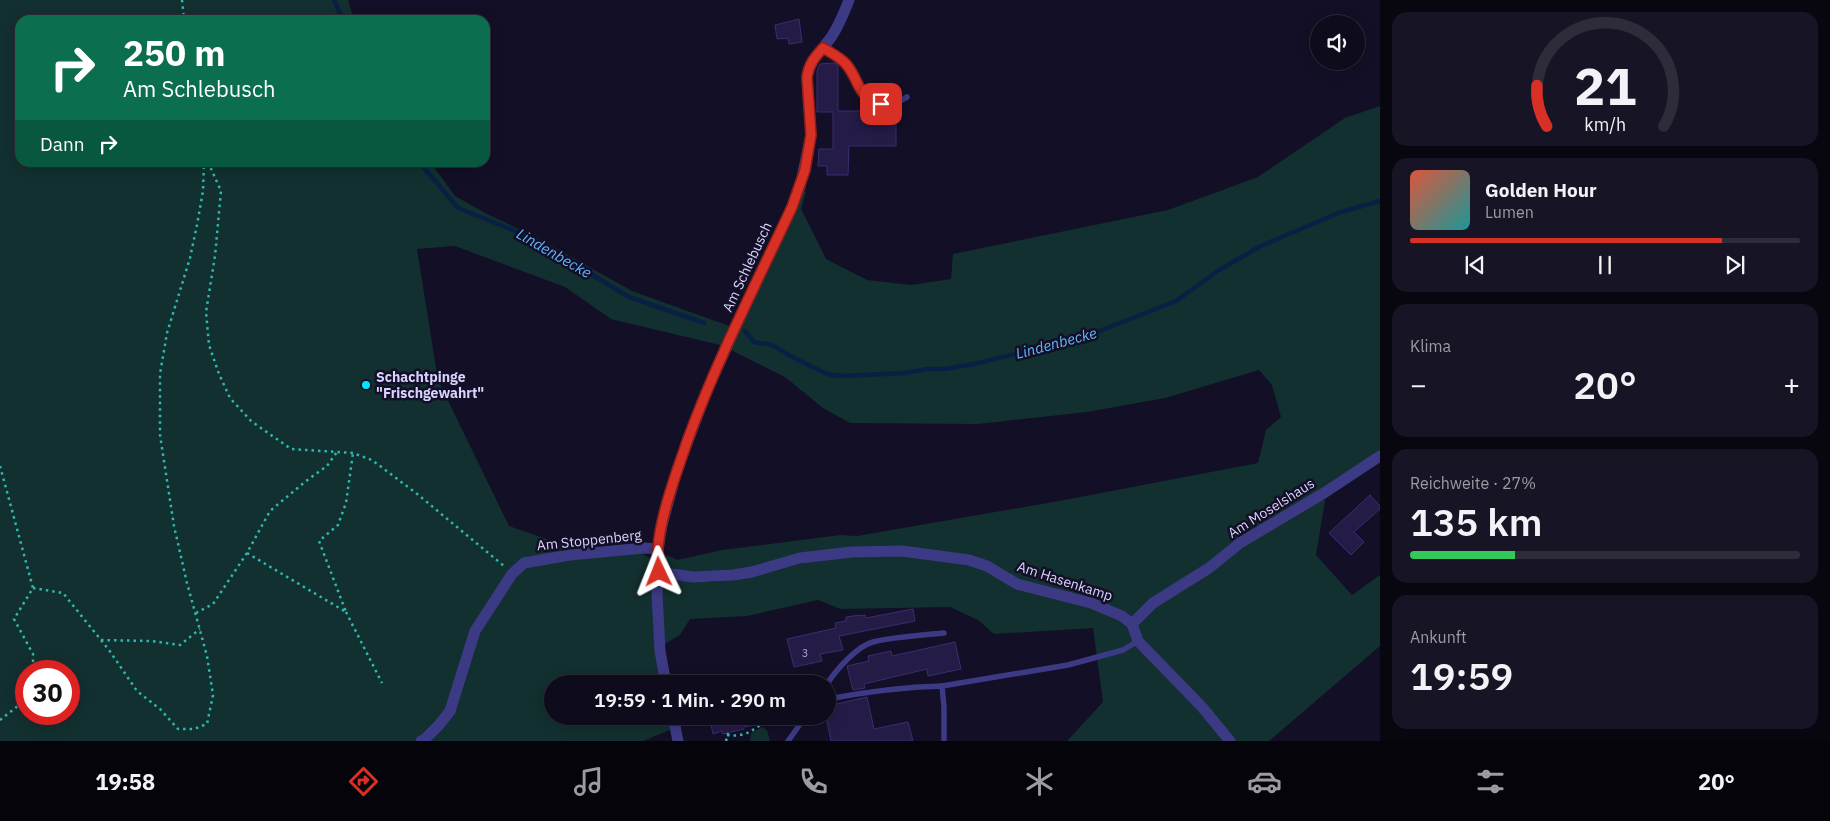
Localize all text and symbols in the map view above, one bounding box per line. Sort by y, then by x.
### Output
map controls [1310,15,1365,70]
button: sound [1310,15,1365,70]
text: 250 m [123,30,226,76]
icon: right [40,35,105,100]
text: 21 [1574,52,1636,119]
text: Am Schlebusch [123,74,275,103]
pin [860,83,902,125]
icon: arrive [867,90,895,118]
text: km/h [1584,113,1626,136]
icon: right [94,130,122,158]
text: Dann [40,132,84,156]
text: Golden Hour [1485,178,1597,202]
text: Lumen [1485,202,1534,222]
street label: Am Schlebusch [718,219,776,315]
water label: Lindenbecke [513,224,595,282]
icon: previous [1461,251,1489,279]
icon: pause [1591,251,1619,279]
icon: next [1721,251,1749,279]
water label: Lindenbecke [1013,323,1099,363]
text: Klima [1410,336,1451,356]
text: 20° [1573,360,1637,409]
text: − [1410,366,1427,403]
text: + [1783,366,1800,403]
place label: Schachtpinge "Frischgewahrt" [376,368,484,402]
marker: Schachtpinge "Frischgewahrt" [360,379,372,391]
text: Reichweite · 27% [1410,473,1536,493]
street label: Am Moselshaus [1224,474,1318,542]
text: 135 km [1410,497,1542,546]
street label: Am Stoppenberg [536,525,643,554]
position arrow [632,545,684,597]
street label: Am Hasenkamp [1015,557,1115,605]
text: Ankunft [1410,627,1467,647]
house number: 3 [802,646,808,660]
text: 19:59 [1410,651,1513,700]
speed limit sign: 30 [15,660,80,725]
text: 19:59 · 1 Min. · 290 m [594,688,786,712]
icon: directions [346,764,381,799]
icon: music [571,764,606,799]
icon: phone [796,764,831,799]
icon: climate [1022,764,1057,799]
icon: car [1247,764,1282,799]
icon: filters [1473,764,1508,799]
text: 19:58 [95,767,155,796]
text: 20° [1698,767,1735,796]

